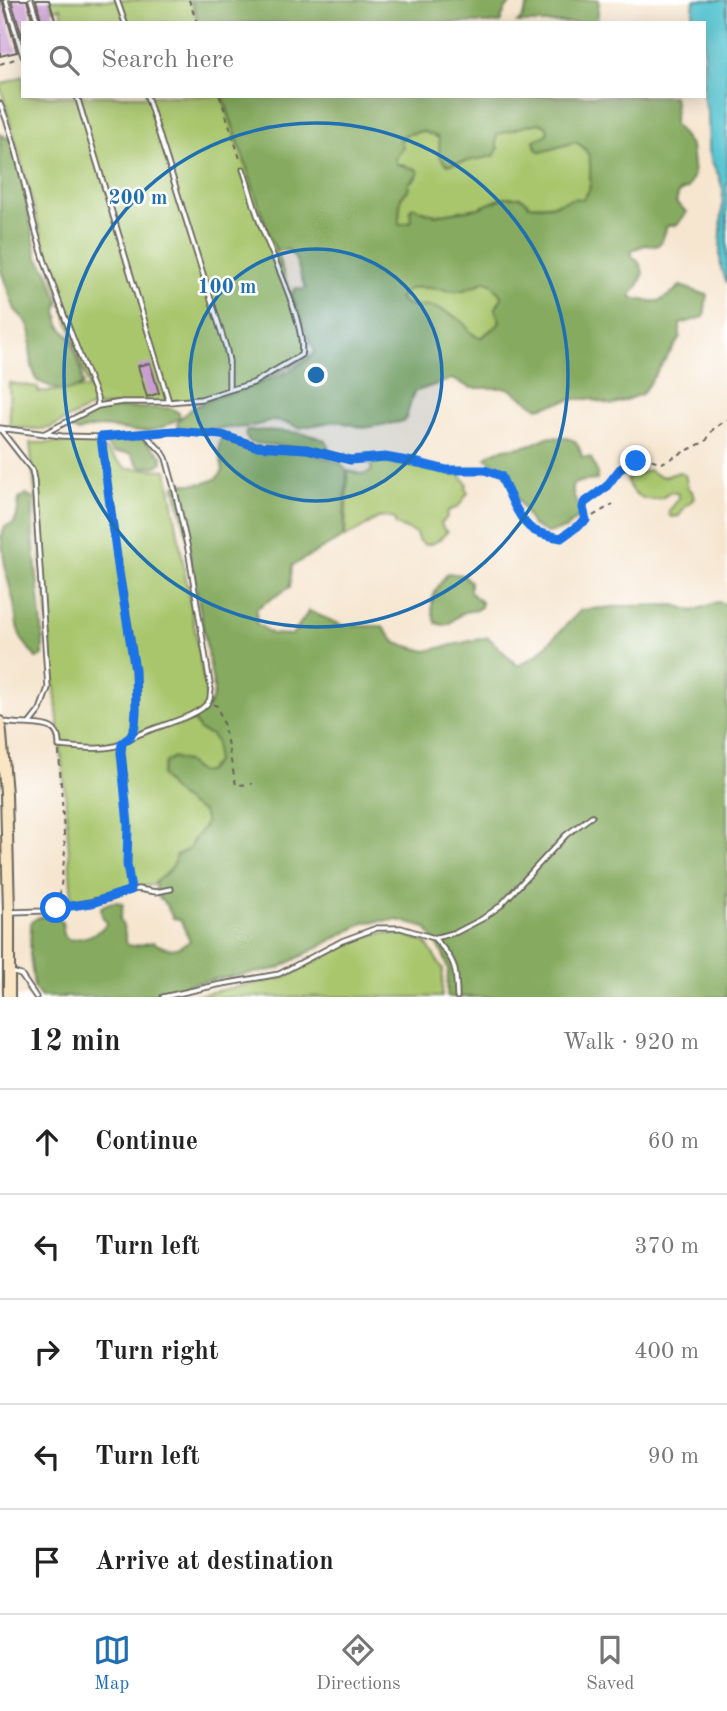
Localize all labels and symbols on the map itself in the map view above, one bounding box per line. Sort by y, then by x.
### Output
text: 200 m [108,188,168,209]
text: 100 m [197,277,257,298]
centre of rings [304,363,328,387]
route end [620,445,651,476]
route start [40,892,71,923]

